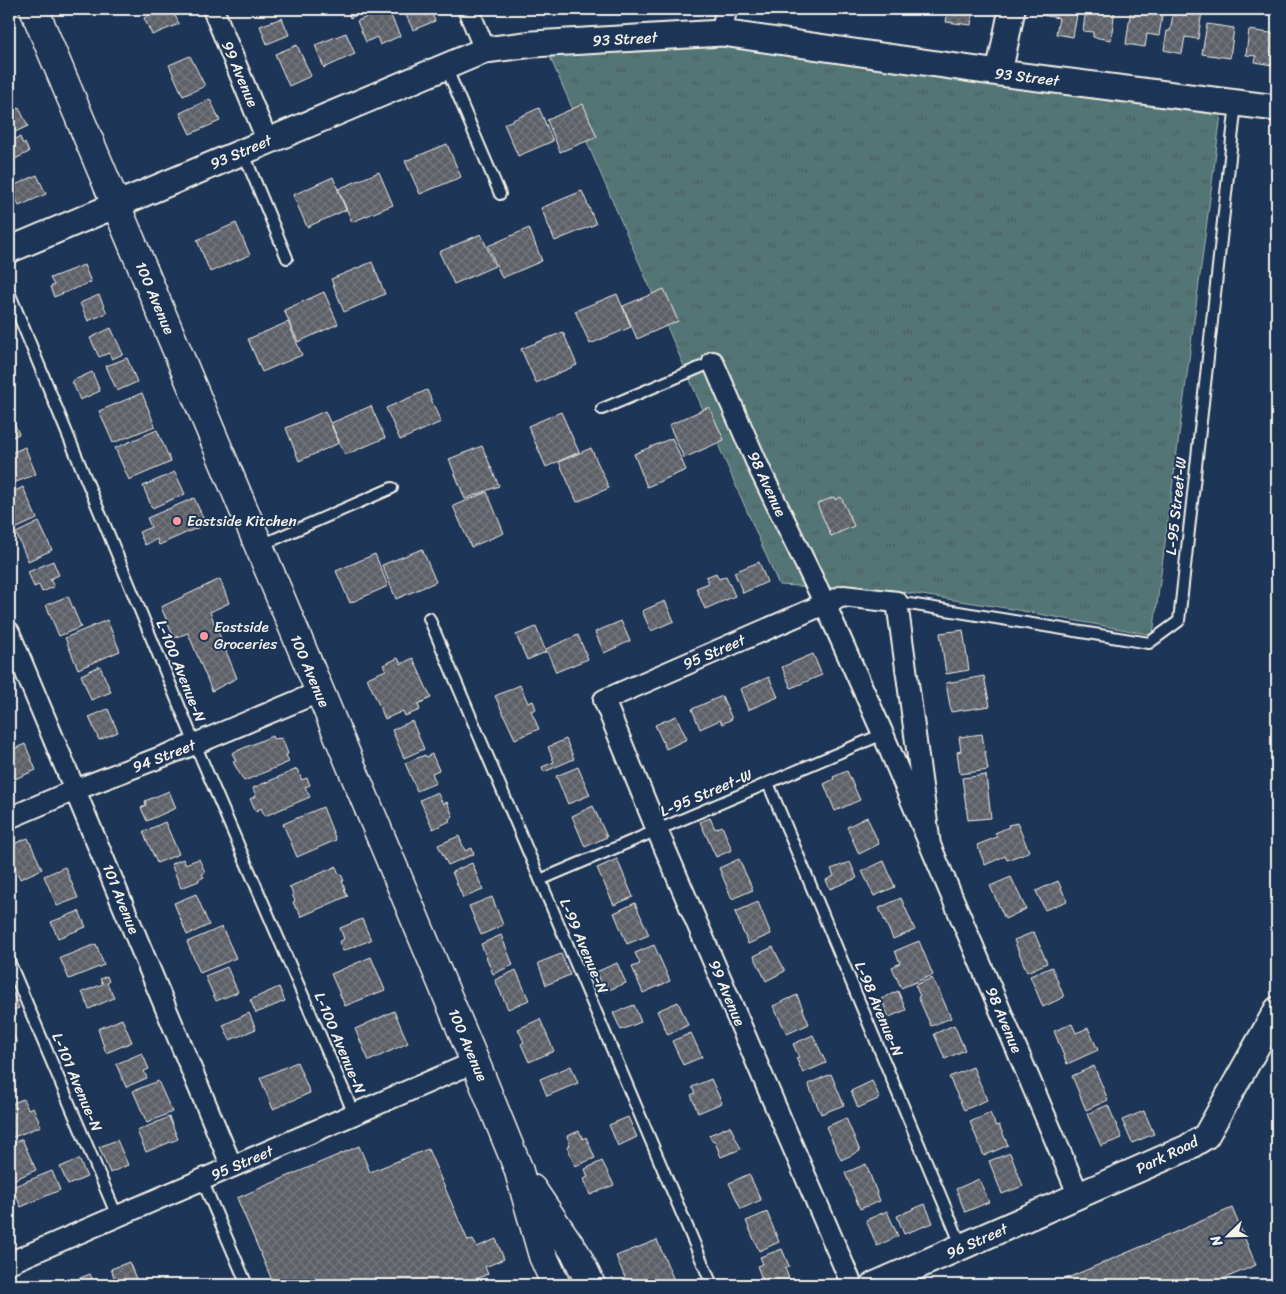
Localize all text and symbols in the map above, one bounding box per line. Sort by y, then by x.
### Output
street label: 93 Street [592,24,659,54]
street label: 99 Avenue [214,37,266,111]
street label: 93 Street [993,60,1062,94]
street label: 93 Street [206,127,277,177]
street label: 100 Avenue [128,257,182,339]
street label: 98 Avenue [740,447,794,521]
street label: L-95 Street-W [1158,455,1194,556]
place label: Eastside Kitchen [187,508,297,534]
marker: Eastside Kitchen [171,515,183,527]
place label: Eastside Groceries [214,614,277,657]
street label: L-100 Avenue-N [149,616,214,727]
street label: 95 Street [679,627,750,677]
marker: Eastside Groceries [198,630,210,642]
street label: 100 Avenue [283,630,337,712]
street label: 94 Street [128,732,200,780]
street label: L-95 Street-W [656,762,757,824]
street label: 101 Avenue [95,860,147,938]
street label: L-99 Avenue-N [552,894,616,998]
street label: 99 Avenue [701,956,753,1030]
street label: L-98 Avenue-N [847,957,911,1061]
street label: 98 Avenue [978,983,1030,1057]
street label: L-100 Avenue-N [307,988,373,1099]
street label: 100 Avenue [441,1004,495,1086]
street label: L-101 Avenue-N [44,1028,110,1136]
street label: Park Road [1131,1128,1204,1181]
street label: 95 Street [207,1138,278,1188]
north arrow [1204,1212,1254,1262]
street label: 96 Street [942,1215,1013,1266]
text: N [1203,1231,1230,1251]

